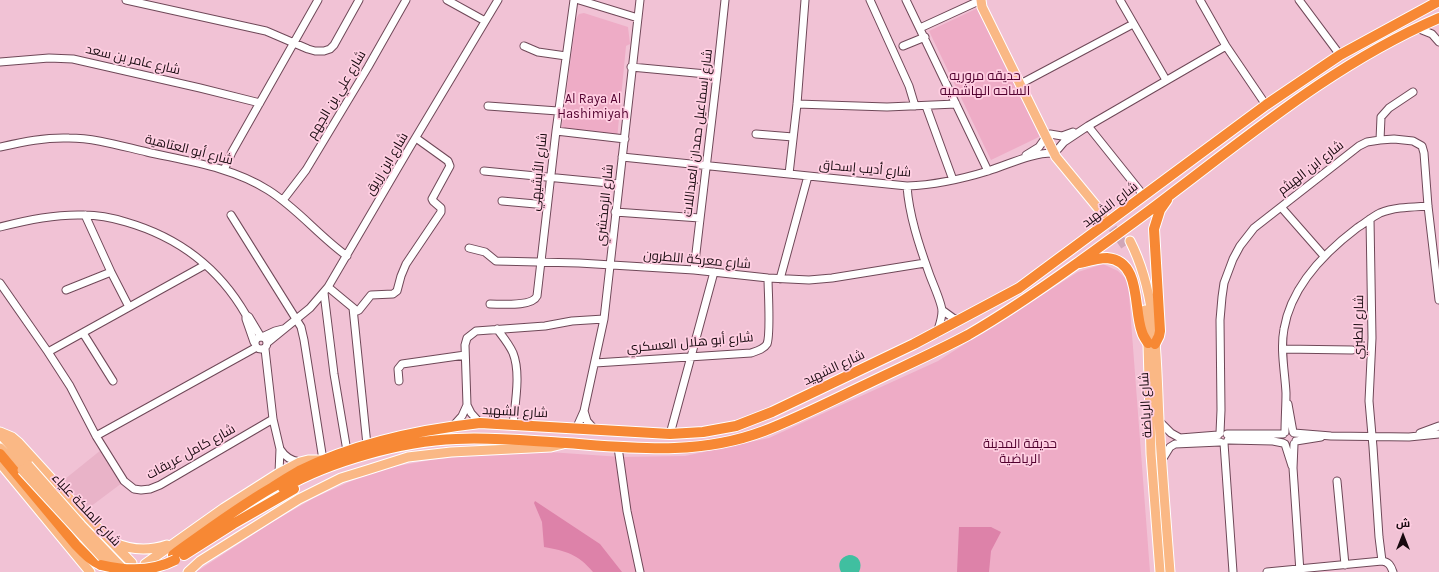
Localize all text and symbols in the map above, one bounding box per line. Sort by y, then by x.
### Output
street label: شارع عامر بن سعد [84,42,182,78]
street label: شارع علي بن الجهم [304,48,370,142]
street label: شارع إسماعيل حمدان العبداللات [680,48,716,218]
park label: حديقه مروريه الساحه الهاشميه [940,68,1030,99]
park label: Al Raya Al Hashimiyah [557,91,629,122]
street label: شارع ابن زريق [362,130,412,198]
street label: شارع أبو العتاهية [143,131,235,169]
street label: شارع الأبشيهي [527,132,551,212]
street label: شارع ابن الهيثم [1275,137,1347,199]
street label: شارع أديب إسحاق [818,157,912,181]
street label: شارع الزمخشري [593,163,617,247]
street label: شارع الشهيد [1079,179,1141,231]
street label: شارع معركة اللطرون [643,248,751,272]
street label: شارع الطبري [1351,295,1367,359]
street label: شارع أبو هلال العسكري [626,330,754,356]
street label: شارع الشهيد [801,347,867,389]
street label: شارع الرياضة [1136,372,1156,438]
street label: شارع الشهيد [482,402,548,422]
street label: شارع كامل عريقات [144,421,238,483]
park label: حديقة المدينة الرياضية [983,436,1057,467]
street label: شارع الملكة علياء [48,470,124,550]
north arrow [1383,516,1423,556]
text: ش [1396,517,1410,530]

